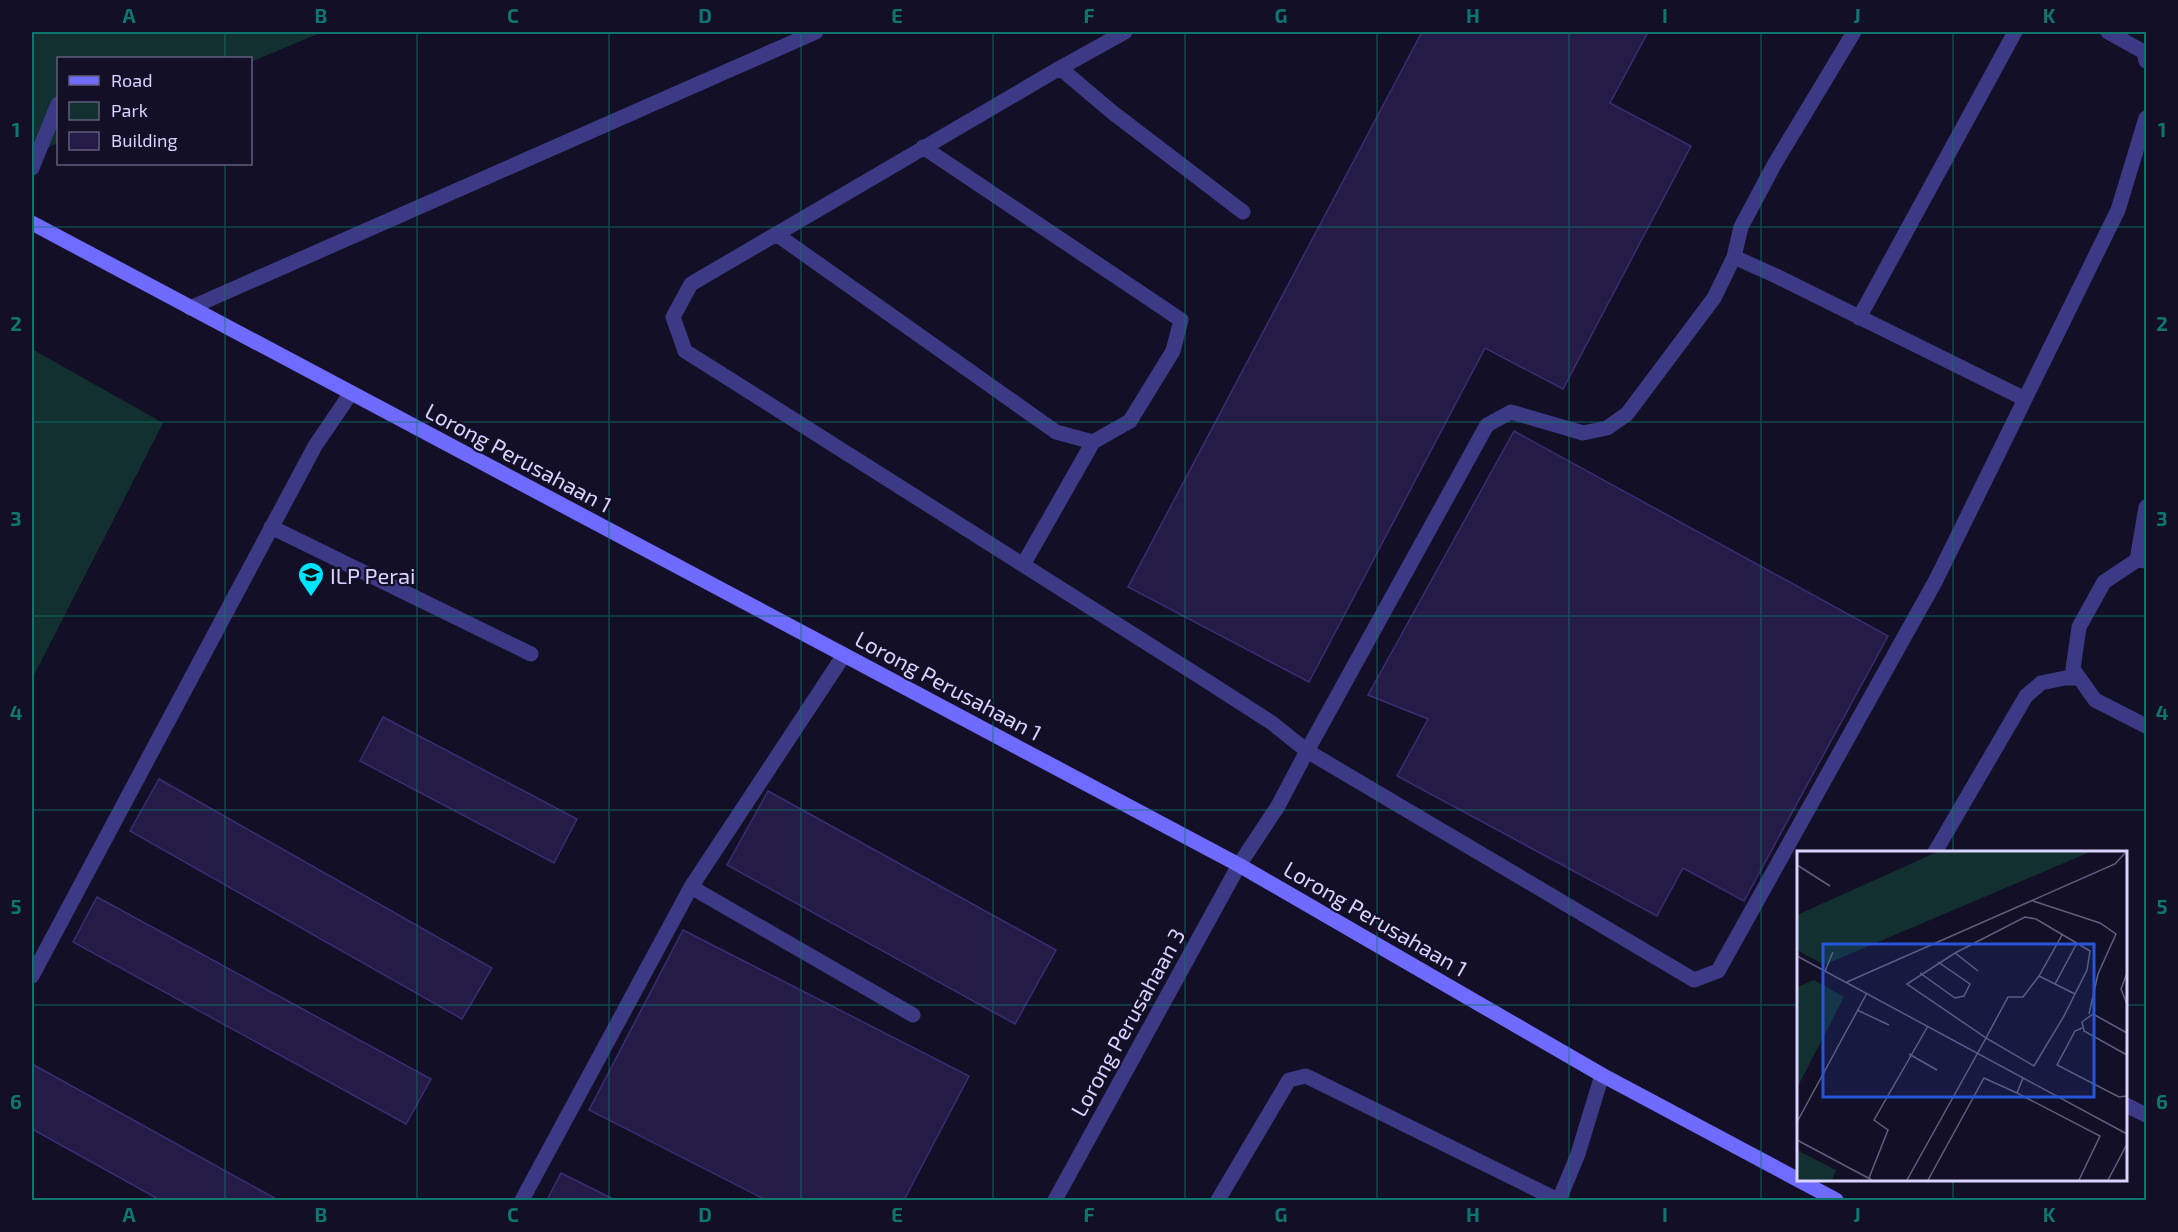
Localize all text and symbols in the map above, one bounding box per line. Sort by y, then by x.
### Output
text: A [122,3,136,27]
text: B [315,3,327,27]
text: C [507,3,519,27]
text: D [698,3,712,27]
text: E [891,3,903,27]
text: F [1083,3,1095,27]
text: G [1275,3,1287,27]
text: H [1466,3,1480,27]
text: I [1662,3,1668,27]
text: J [1853,3,1861,27]
text: K [2043,3,2056,27]
legend [57,57,252,165]
text: Road [111,69,152,91]
text: Park [111,99,148,121]
text: 1 [12,117,20,141]
text: 1 [2158,117,2166,141]
text: Building [111,129,178,151]
text: 2 [10,311,22,335]
text: 2 [2156,311,2168,335]
street label: Lorong Perusahaan 1 [421,397,617,517]
text: 3 [10,506,22,530]
text: 3 [2156,506,2168,530]
school or university icon: ILP Perai [296,560,326,598]
place label: ILP Perai [330,562,416,588]
street label: Lorong Perusahaan 1 [851,625,1047,745]
text: 4 [10,700,23,724]
text: 4 [2156,700,2169,724]
inset map [1797,851,2127,1181]
street label: Lorong Perusahaan 1 [1280,855,1472,981]
text: 5 [10,894,22,918]
text: 5 [2156,894,2168,918]
street label: Lorong Perusahaan 3 [1065,923,1189,1121]
text: 6 [10,1089,22,1113]
text: 6 [2156,1089,2168,1113]
text: A [122,1202,136,1226]
text: B [315,1202,327,1226]
text: C [507,1202,519,1226]
text: D [698,1202,712,1226]
text: E [891,1202,903,1226]
text: F [1083,1202,1095,1226]
text: G [1275,1202,1287,1226]
text: H [1466,1202,1480,1226]
text: I [1662,1202,1668,1226]
text: J [1853,1202,1861,1226]
text: K [2043,1202,2056,1226]

